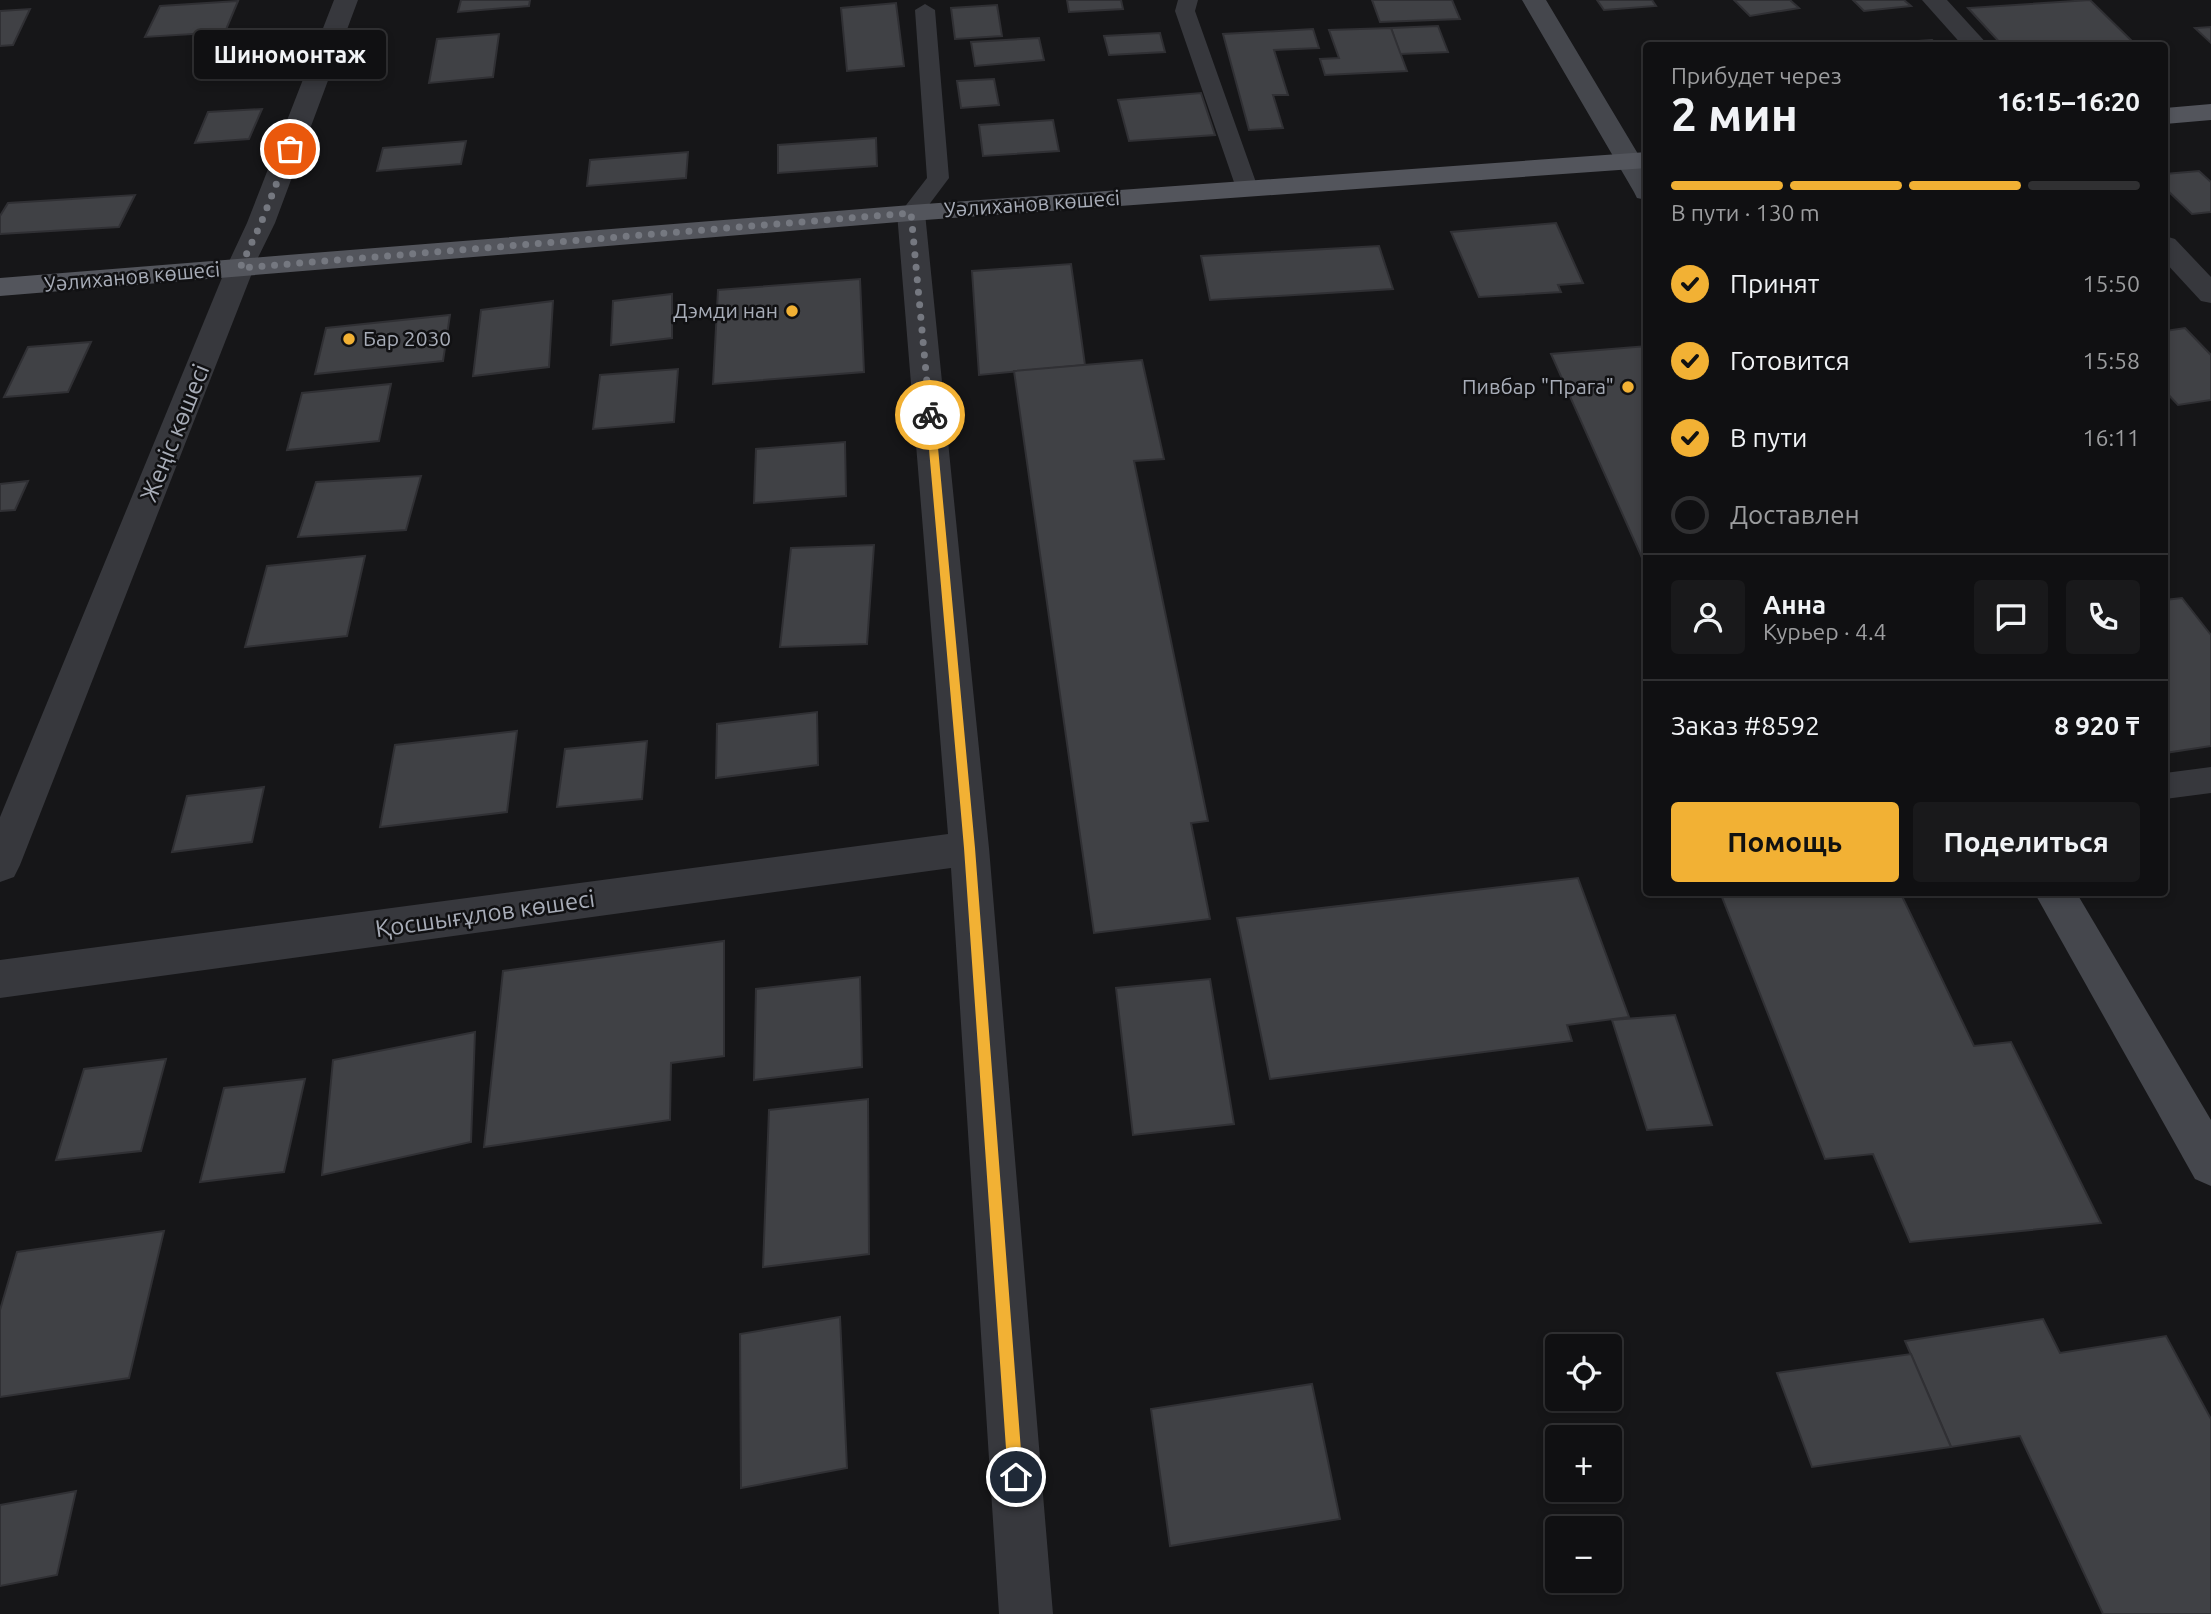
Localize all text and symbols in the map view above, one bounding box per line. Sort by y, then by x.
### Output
callout: Шиномонтаж [194,30,386,79]
text: Шиномонтаж [214,42,366,67]
text: Прибудет через [1671,63,1842,88]
text: 16:15–16:20 [1997,87,2140,116]
text: 2 мин [1671,88,1798,140]
pin [260,119,320,179]
icon: bag [271,130,309,168]
street label: Уәлиханов көшесі [943,185,1121,221]
text: В пути · 130 m [1671,200,1820,225]
street label: Уәлиханов көшесі [43,256,221,296]
icon: check [1671,265,1709,303]
text: Принят [1730,269,1819,298]
text: 15:50 [2082,271,2140,296]
place label: Дэмди нан [673,298,778,322]
marker: Дэмди нан [784,303,800,319]
place label: Бар 2030 [363,326,451,350]
marker: Бар 2030 [341,331,357,347]
icon: check [1671,342,1709,380]
text: Готовится [1730,346,1850,375]
text: 15:58 [2082,348,2140,373]
street label: Жеңіс көшесі [135,360,214,506]
place label: Пивбар "Прага" [1462,374,1614,398]
marker: Пивбар "Прага" [1620,379,1636,395]
courier [895,380,965,450]
icon: bike [911,396,949,434]
icon: check [1671,419,1709,457]
text: В пути [1730,423,1807,452]
text: 16:11 [2082,425,2140,450]
text: Доставлен [1730,500,1860,529]
button: person [1671,580,1745,654]
button: chat [1974,580,2048,654]
button: phone [2066,580,2140,654]
text: Анна [1763,590,1826,619]
text: Курьер · 4.4 [1763,619,1887,644]
text: Заказ #8592 [1671,711,1820,740]
text: 8 920 ₸ [2054,711,2140,740]
button: Помощь [1671,802,1899,882]
button: Поделиться [1913,802,2140,882]
street label: Қосшығұлов көшесі [373,885,597,942]
map controls [1545,1334,1622,1593]
button: locate [1545,1334,1622,1411]
button: + [1545,1425,1622,1502]
pin [986,1447,1046,1507]
icon: home [997,1458,1035,1496]
button: − [1545,1516,1622,1593]

